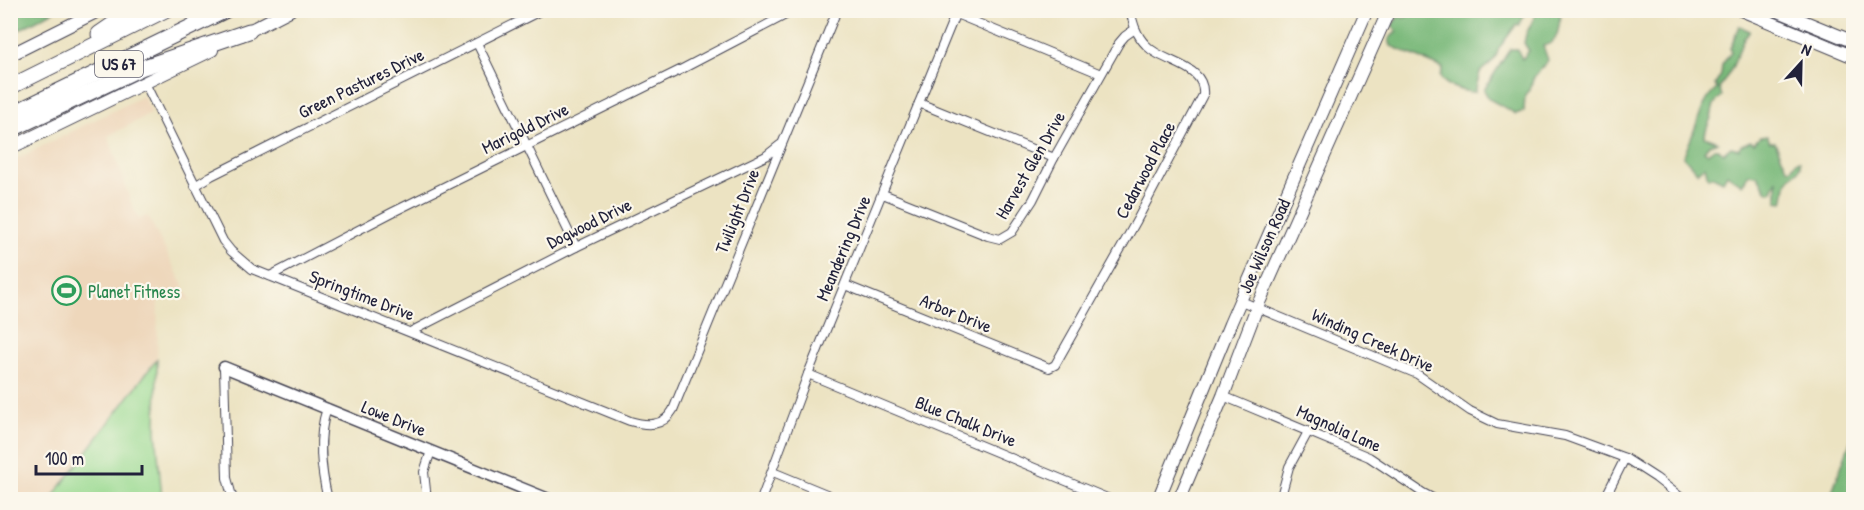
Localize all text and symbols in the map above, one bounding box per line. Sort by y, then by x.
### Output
north arrow [1771,33,1831,93]
text: N [1799,37,1815,61]
street label: Green Pastures Drive [294,42,428,124]
road number: US 67 [95,51,143,77]
street label: Marigold Drive [477,96,573,160]
street label: Harvest Glen Drive [989,106,1071,224]
street label: Cedarwood Place [1109,117,1181,223]
street label: Twilight Drive [709,165,765,257]
street label: Meandering Drive [810,191,876,305]
street label: Dogwood Drive [542,192,636,254]
street label: Joe Wilson Road [1232,195,1296,297]
street label: Springtime Drive [306,263,418,327]
sports icon: Planet Fitness [51,275,83,307]
place label: Planet Fitness [88,279,180,304]
street label: Arbor Drive [916,287,996,339]
street label: Winding Creek Drive [1308,302,1438,378]
street label: Blue Chalk Drive [912,389,1020,453]
street label: Lowe Drive [358,394,430,442]
street label: Magnolia Lane [1293,398,1385,458]
scale bar [36,438,142,476]
text: 100 m [45,446,84,471]

